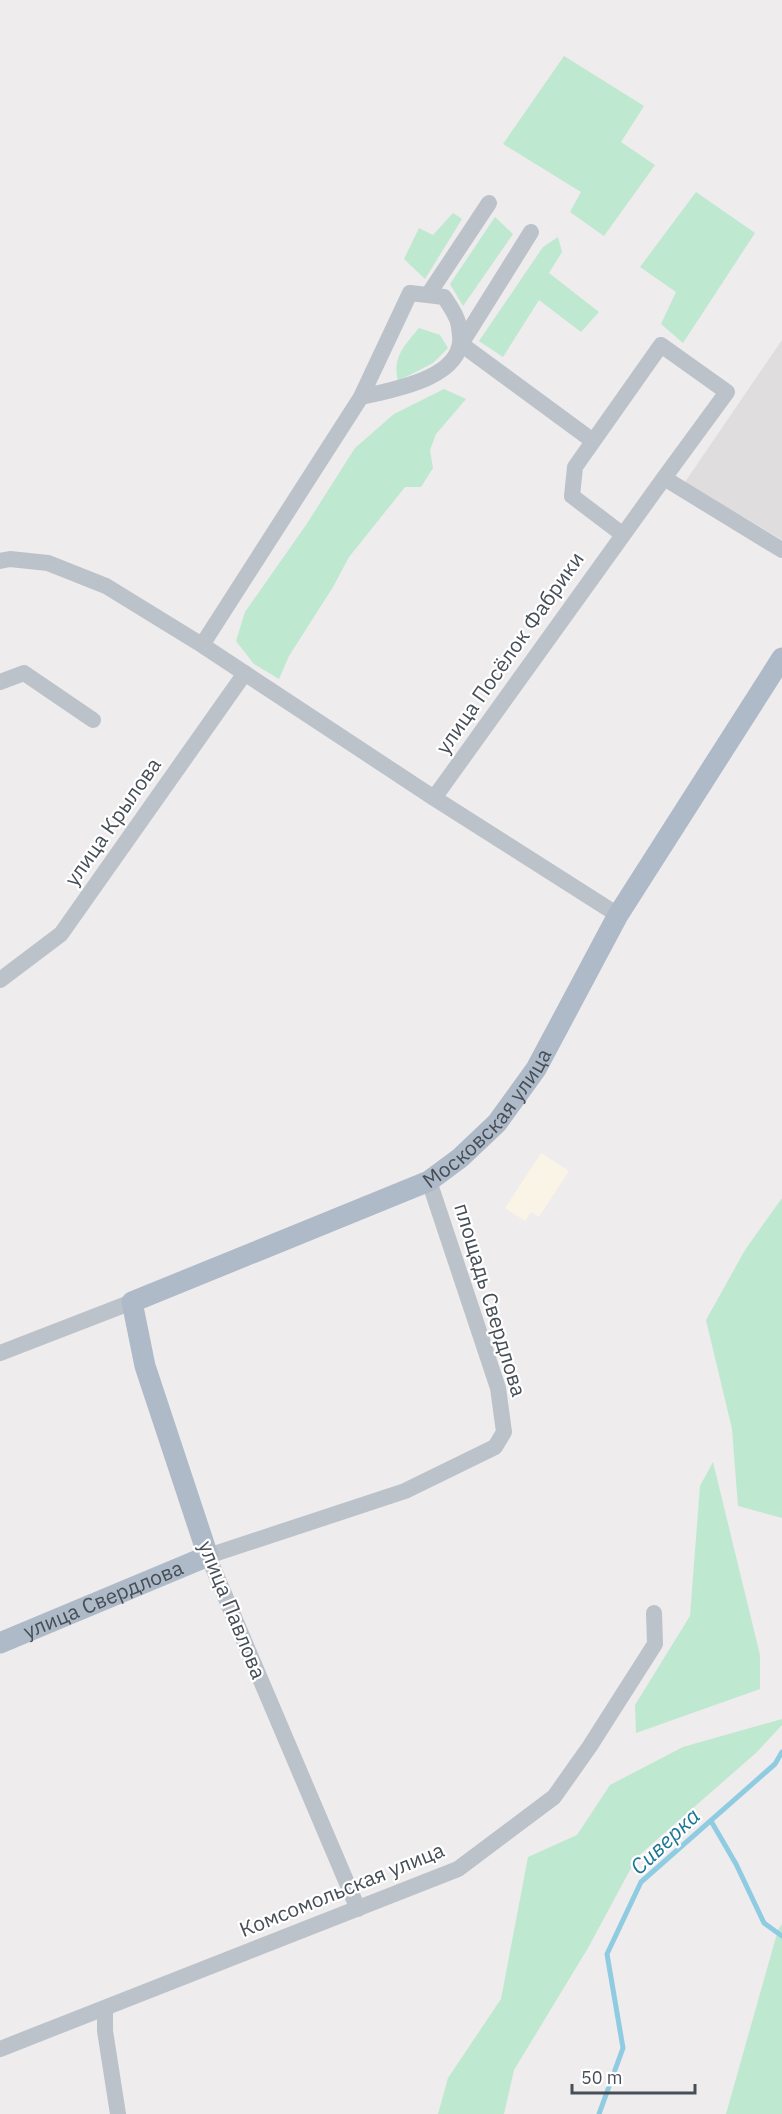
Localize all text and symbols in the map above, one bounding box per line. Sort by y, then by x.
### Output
street label: улица Посёлок Фабрики [429,546,590,759]
street label: улица Крылова [57,752,167,891]
street label: Московская улица [416,1043,557,1194]
street label: площадь Свердлова [448,1200,534,1400]
street label: улица Павлова [192,1536,273,1683]
street label: улица Свердлова [19,1553,187,1645]
water label: Сиверка [624,1801,706,1880]
street label: Комсомольская улица [235,1835,448,1943]
scale bar [572,2057,695,2095]
text: 50 m [581,2066,623,2089]

